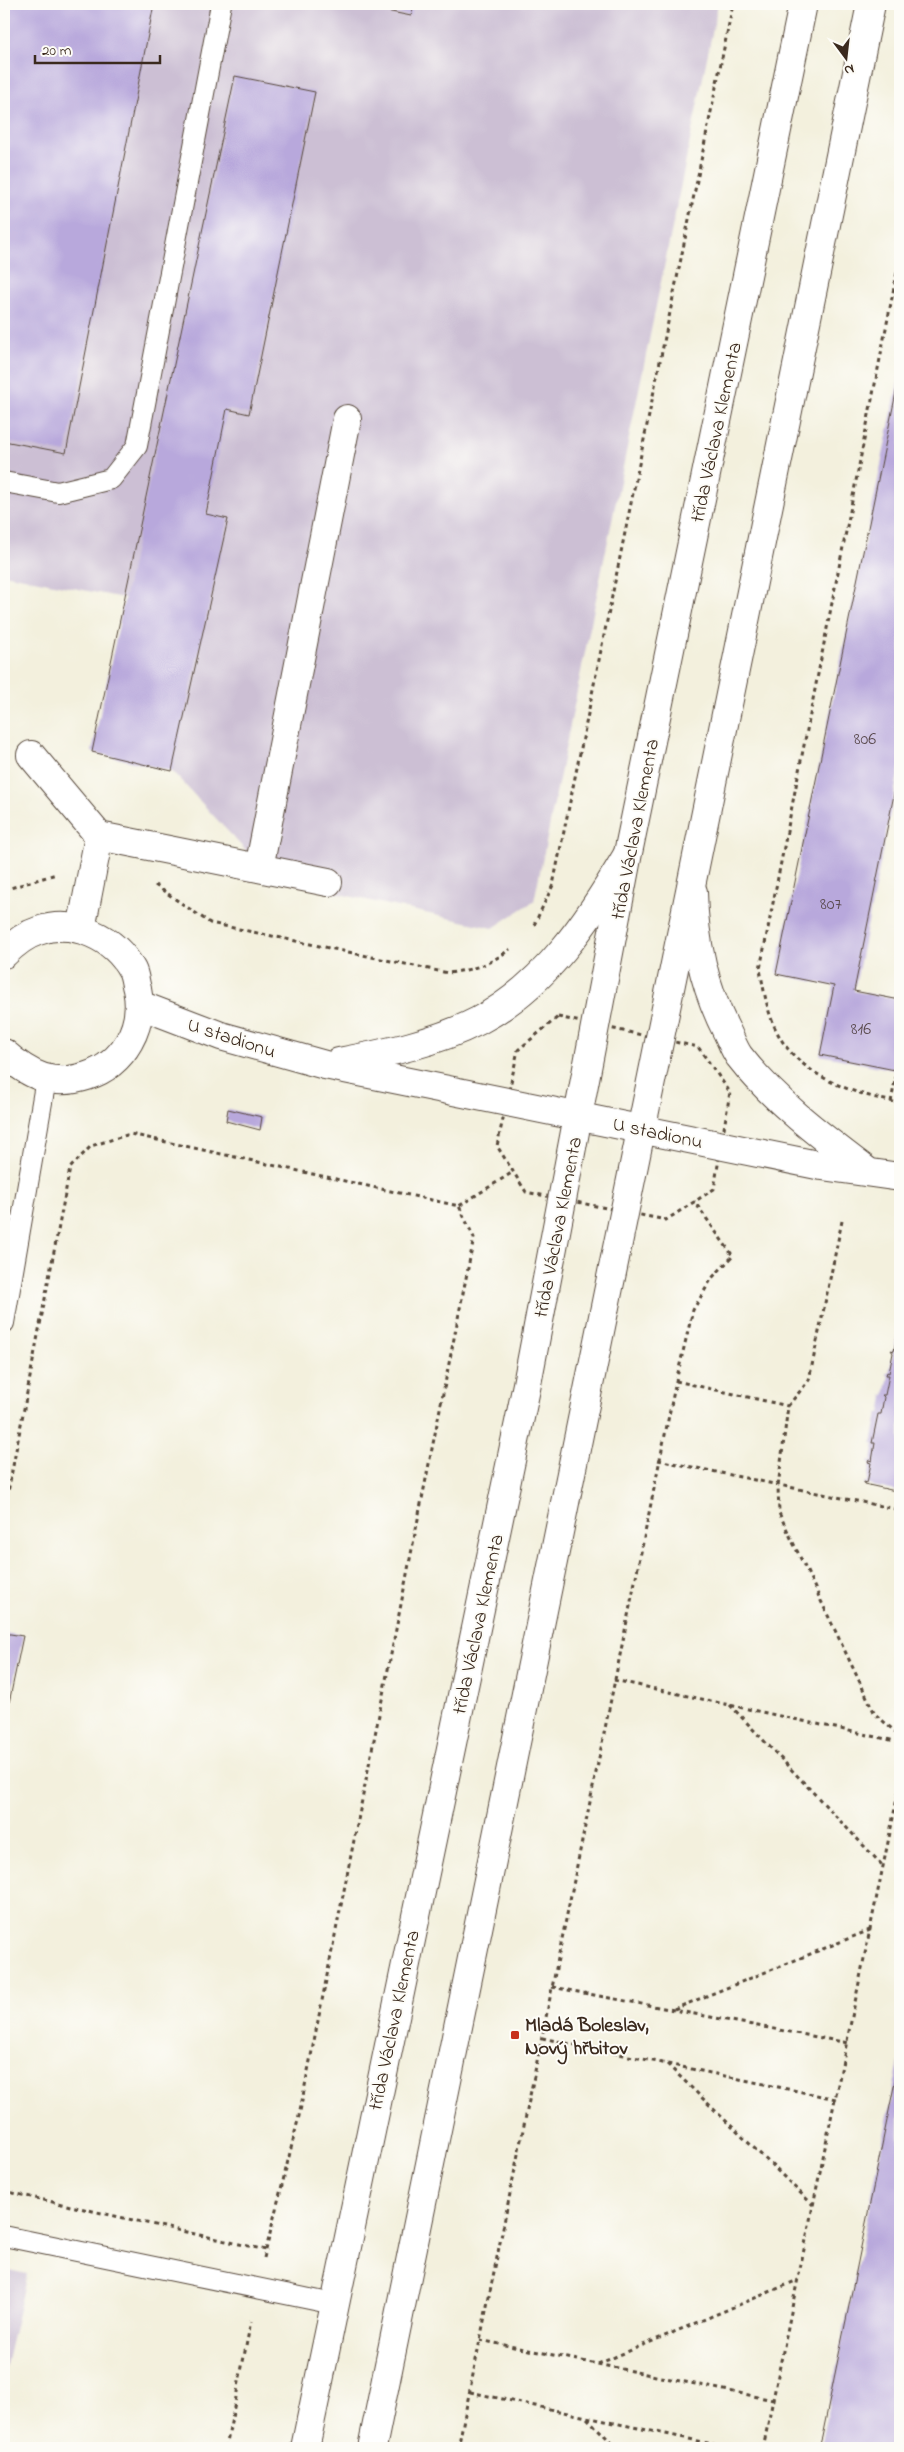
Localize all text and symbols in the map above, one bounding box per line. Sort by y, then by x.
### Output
scale bar [35,32,160,64]
north arrow [822,32,872,82]
text: 20 m [42,40,72,62]
text: N [842,58,856,80]
street label: třída Václava Klementa [684,340,751,525]
house number: 806 [854,727,876,753]
street label: třída Václava Klementa [605,737,668,922]
house number: 807 [820,892,843,918]
street label: U stadionu [183,1011,279,1067]
house number: 816 [851,1017,871,1043]
street label: U stadionu [610,1111,705,1158]
street label: třída Václava Klementa [528,1135,591,1320]
street label: třída Václava Klementa [446,1532,513,1717]
street label: třída Václava Klementa [362,1928,429,2113]
place label: Mladá Boleslav, Nový hřbitov [525,2012,649,2065]
marker: Mladá Boleslav, Nový hřbitov [509,2029,521,2041]

